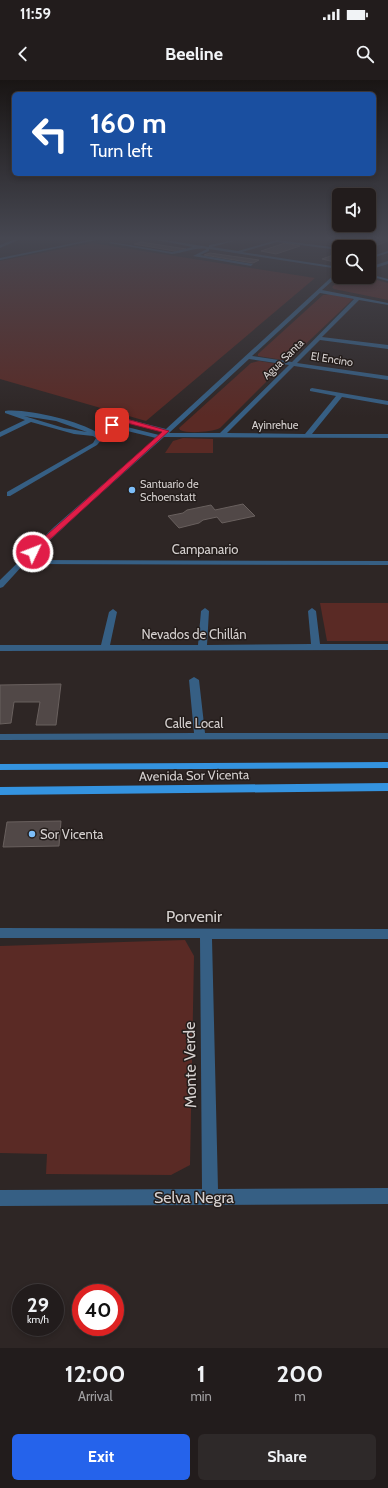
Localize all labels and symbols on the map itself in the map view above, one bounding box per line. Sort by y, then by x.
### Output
street label: Agua Santa [259,335,307,382]
street label: El Encino [310,349,354,369]
pin [95,408,129,442]
street label: Ayinrehue [252,418,299,432]
place label: Santuario de Schoenstatt [140,477,199,504]
marker: Santuario de Schoenstatt [127,485,137,495]
position arrow [12,531,54,573]
street label: Campanario [172,541,238,557]
street label: Nevados de Chillán [141,626,247,642]
street label: Calle Local [165,715,223,731]
street label: Avenida Sor Vicenta [139,766,250,784]
place label: Sor Vicenta [40,826,104,842]
marker: Sor Vicenta [27,829,37,839]
street label: Porvenir [166,907,223,926]
street label: Monte Verde [180,1022,200,1108]
street label: Selva Negra [154,1188,234,1207]
speed limit sign: 40 [72,1284,124,1336]

